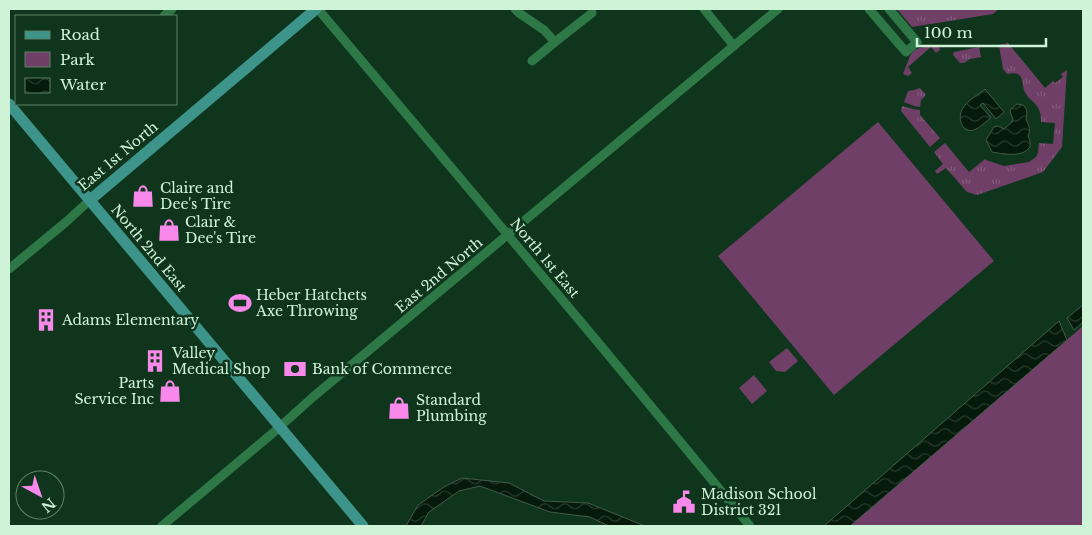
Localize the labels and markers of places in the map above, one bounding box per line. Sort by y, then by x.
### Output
place label: Claire and Dee's Tire [160,179,234,213]
shop icon: Claire and Dee's Tire [130,183,156,209]
place label: Clair & Dee's Tire [185,213,256,247]
shop icon: Clair & Dee's Tire [156,217,182,243]
place label: Heber Hatchets Axe Throwing [255,286,367,320]
sports icon: Heber Hatchets Axe Throwing [227,290,253,316]
building icon: Adams Elementary [33,307,59,333]
place label: Adams Elementary [61,311,199,329]
place label: Valley Medical Shop [171,344,270,378]
building icon: Valley Medical Shop [142,348,168,374]
bank icon: Bank of Commerce [282,356,308,382]
place label: Bank of Commerce [312,360,452,378]
place label: Parts Service Inc [74,374,154,408]
shop icon: Parts Service Inc [157,378,183,404]
place label: Standard Plumbing [416,391,487,425]
shop icon: Standard Plumbing [386,395,412,421]
place label: Madison School District 321 [701,485,817,519]
public building icon: Madison School District 321 [671,489,697,515]

